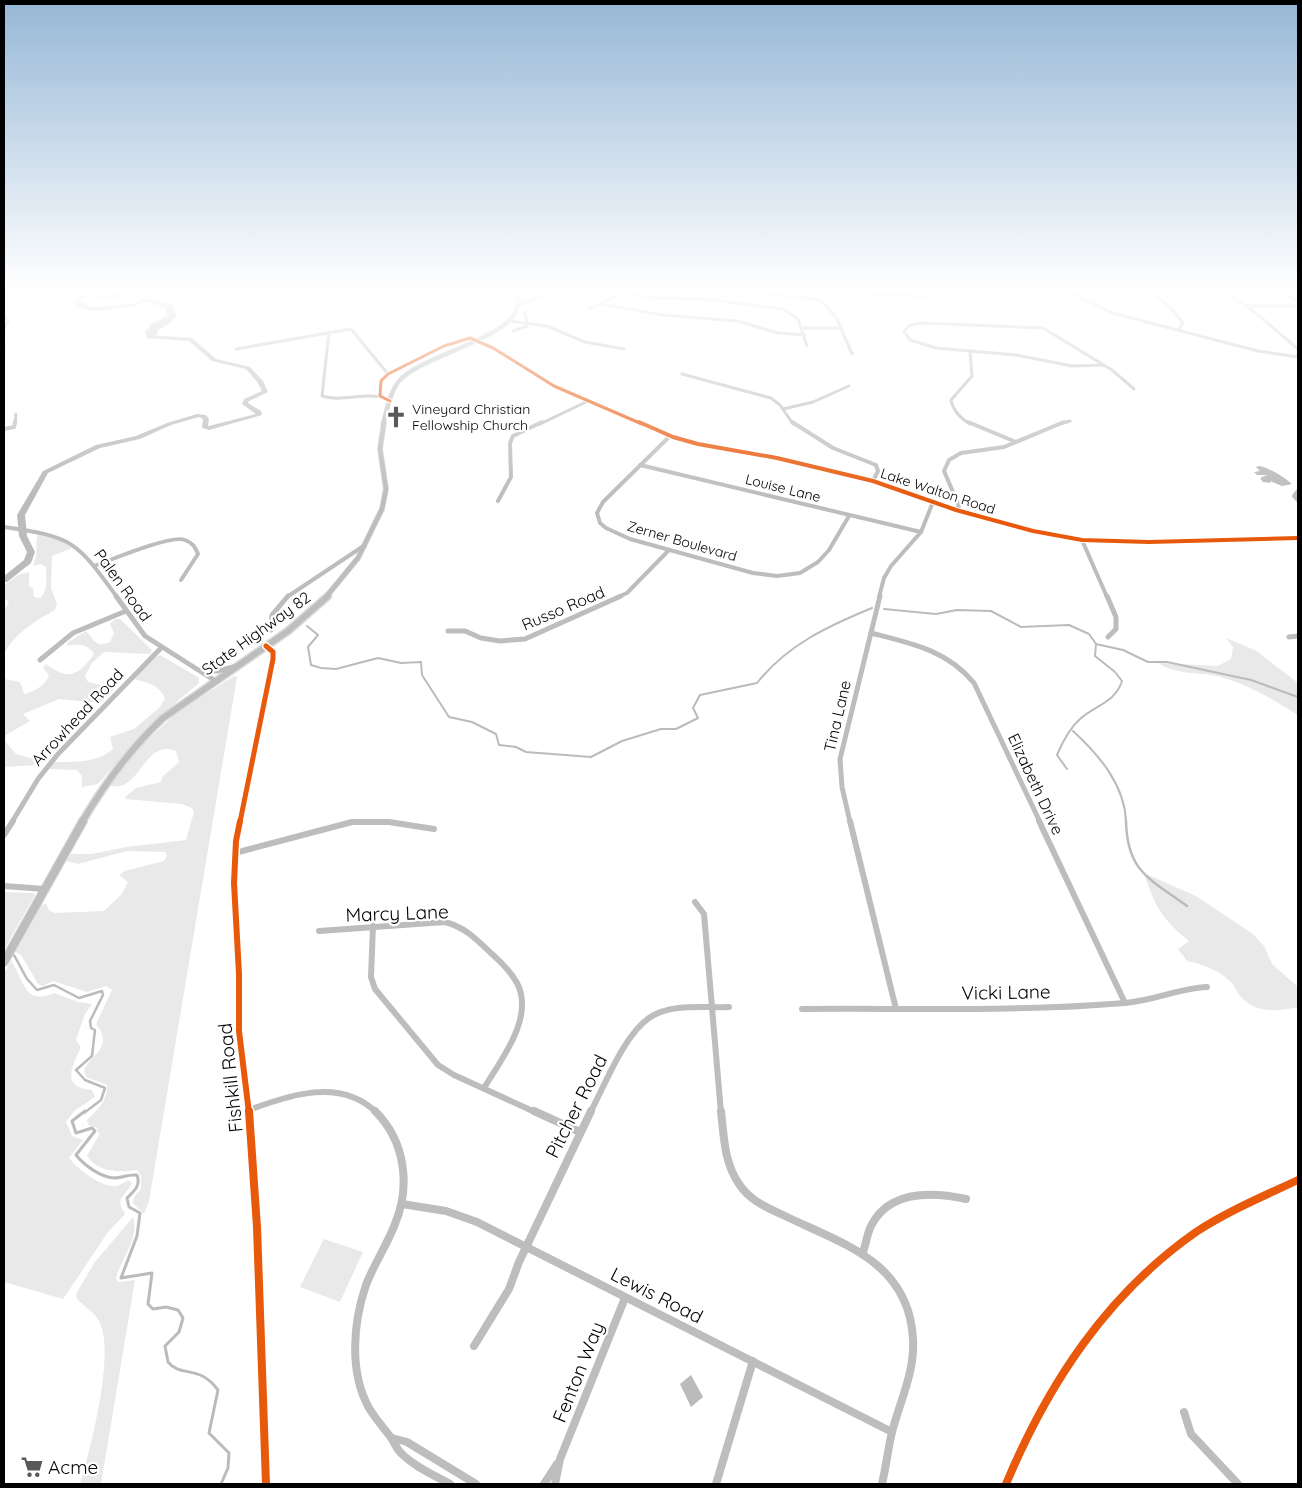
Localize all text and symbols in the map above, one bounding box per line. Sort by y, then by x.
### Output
place label: Vineyard Christian Fellowship Church [412,400,530,434]
church icon: Vineyard Christian Fellowship Church [383,404,409,430]
street label: Lake Walton Road [878,464,998,518]
street label: Louise Lane [743,470,823,506]
street label: Zerner Boulevard [625,517,739,565]
street label: Palen Road [90,545,156,625]
street label: Russo Road [518,582,608,634]
street label: State Highway 82 [198,587,314,679]
street label: Arrowhead Road [27,664,127,770]
street label: Tina Lane [819,678,855,754]
street label: Elizabeth Drive [1004,730,1068,838]
street label: Marcy Lane [345,899,449,927]
street label: Vicki Lane [961,979,1051,1005]
street label: Fishkill Road [212,1022,248,1134]
street label: Pitcher Road [540,1050,612,1162]
street label: Lewis Road [607,1262,707,1328]
street label: Fenton Way [547,1318,609,1426]
supermarket icon: Acme [19,1454,45,1480]
place label: Acme [48,1455,98,1479]

